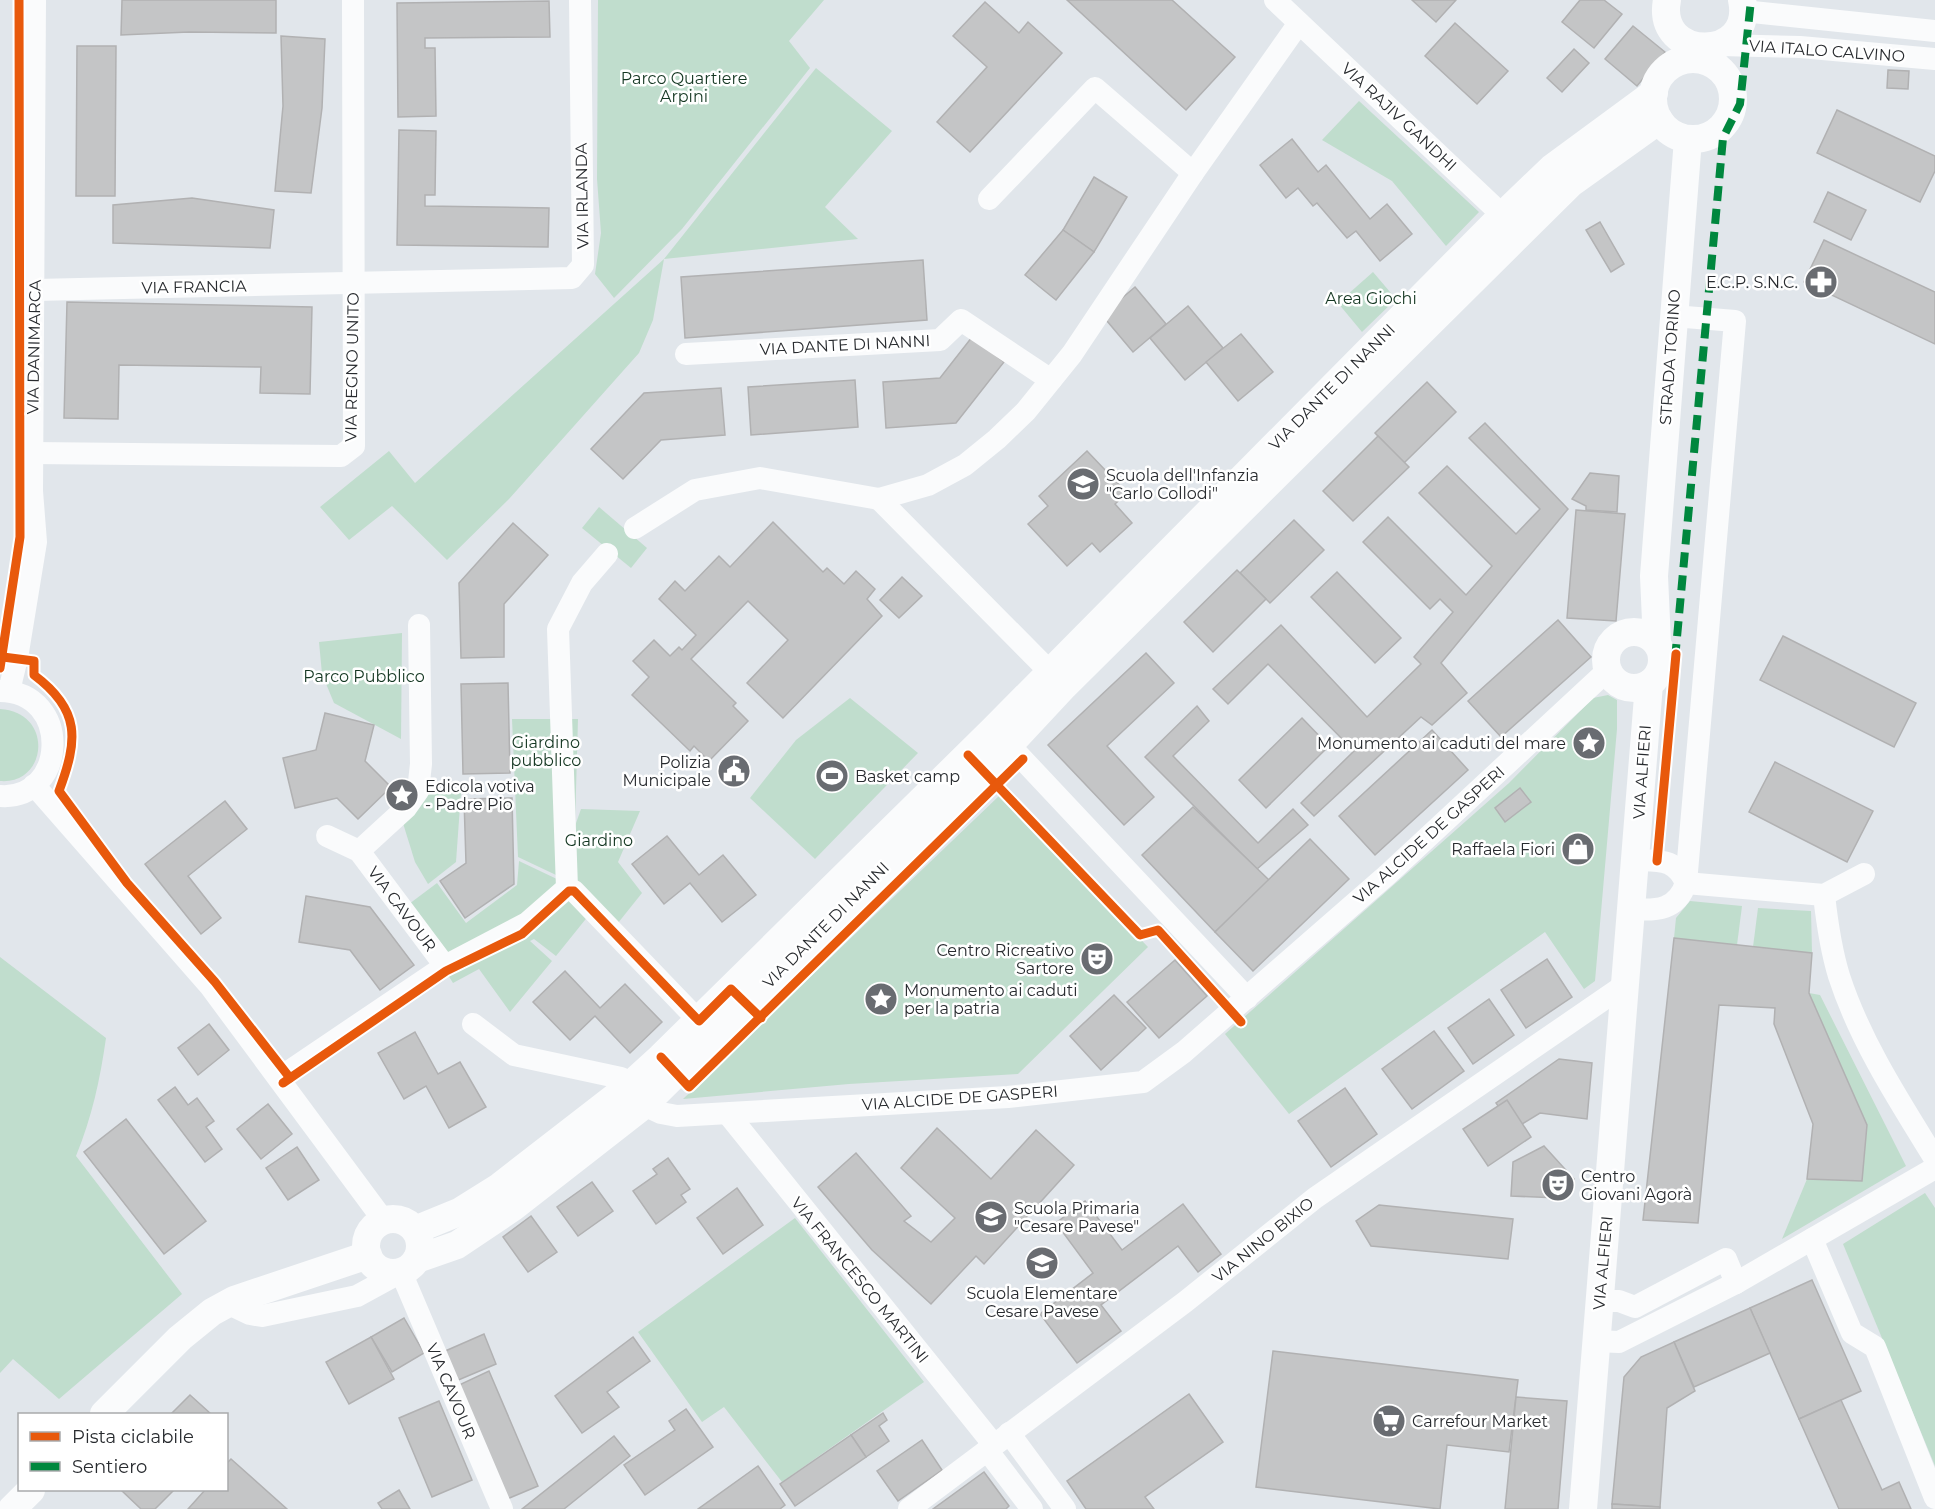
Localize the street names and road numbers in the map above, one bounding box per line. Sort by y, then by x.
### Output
street label: VIA ITALO CALVINO [1748,36,1906,66]
street label: VIA RAJIV GANDHI [1337,59,1461,175]
street label: VIA IRLANDA [572,142,592,249]
street label: VIA FRANCIA [141,277,247,297]
street label: VIA DANIMARCA [23,279,45,414]
street label: STRADA TORINO [1656,289,1684,425]
street label: VIA REGNO UNITO [341,292,363,442]
street label: VIA DANTE DI NANNI [1265,320,1399,454]
street label: VIA DANTE DI NANNI [759,331,931,359]
street label: VIA ALFIERI [1629,724,1655,820]
street label: VIA ALCIDE DE GASPERI [1350,762,1508,908]
street label: VIA DANTE DI NANNI [759,858,893,992]
street label: VIA CAVOUR [364,863,440,955]
street label: VIA ALCIDE DE GASPERI [861,1082,1059,1114]
street label: VIA FRANCESCO MARTINI [787,1193,933,1367]
street label: VIA NINO BIXIO [1208,1193,1318,1287]
street label: VIA ALFIERI [1589,1215,1617,1311]
street label: VIA CAVOUR [422,1340,480,1442]

